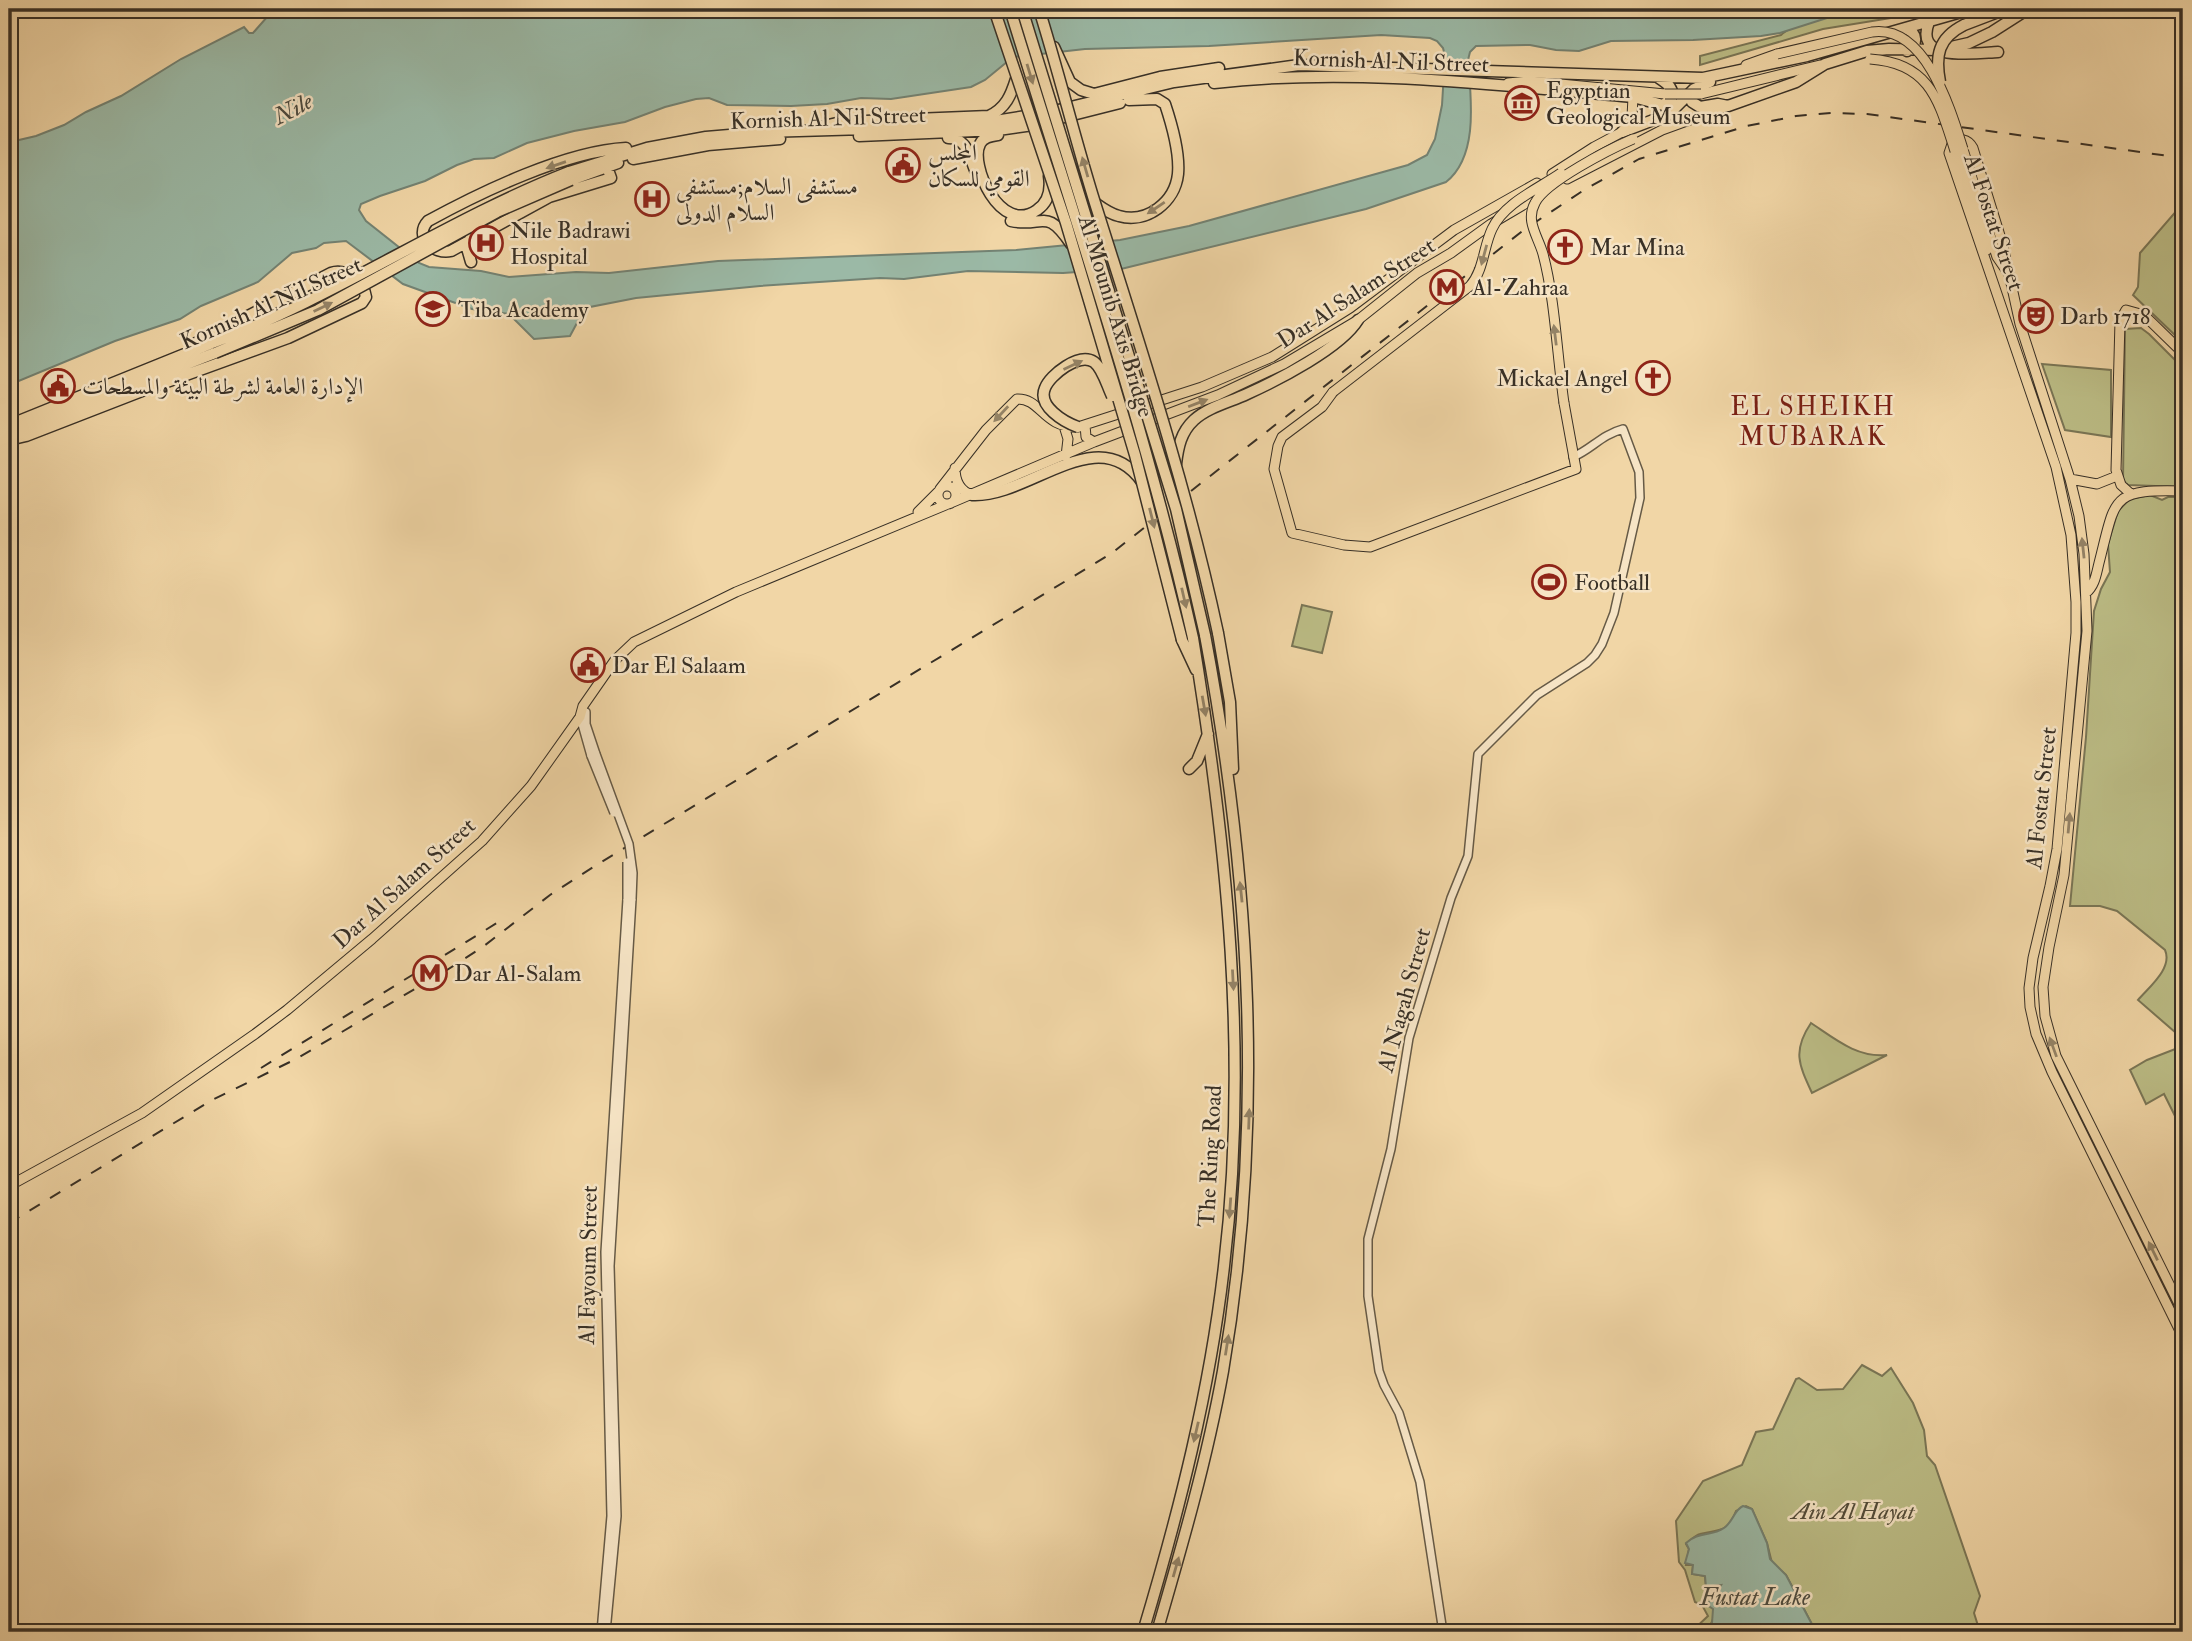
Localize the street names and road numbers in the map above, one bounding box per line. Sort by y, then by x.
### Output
street label: Kornish Al Nil Street [1293,43,1489,79]
street label: Kornish Al Nil Street [730,100,926,136]
street label: Al Fostat Street [1957,149,2031,294]
street label: Al Mounib Axis Bridge [1071,211,1161,421]
street label: Dar Al Salam Street [1272,231,1440,355]
street label: Kornish Al Nil Street [176,250,366,356]
street label: Al Fostat Street [2019,725,2063,872]
street label: Dar Al Salam Street [326,811,482,955]
street label: Al Nagah Street [1371,925,1437,1076]
street label: The Ring Road [1192,1084,1228,1228]
street label: Al Fayoum Street [572,1185,604,1346]

